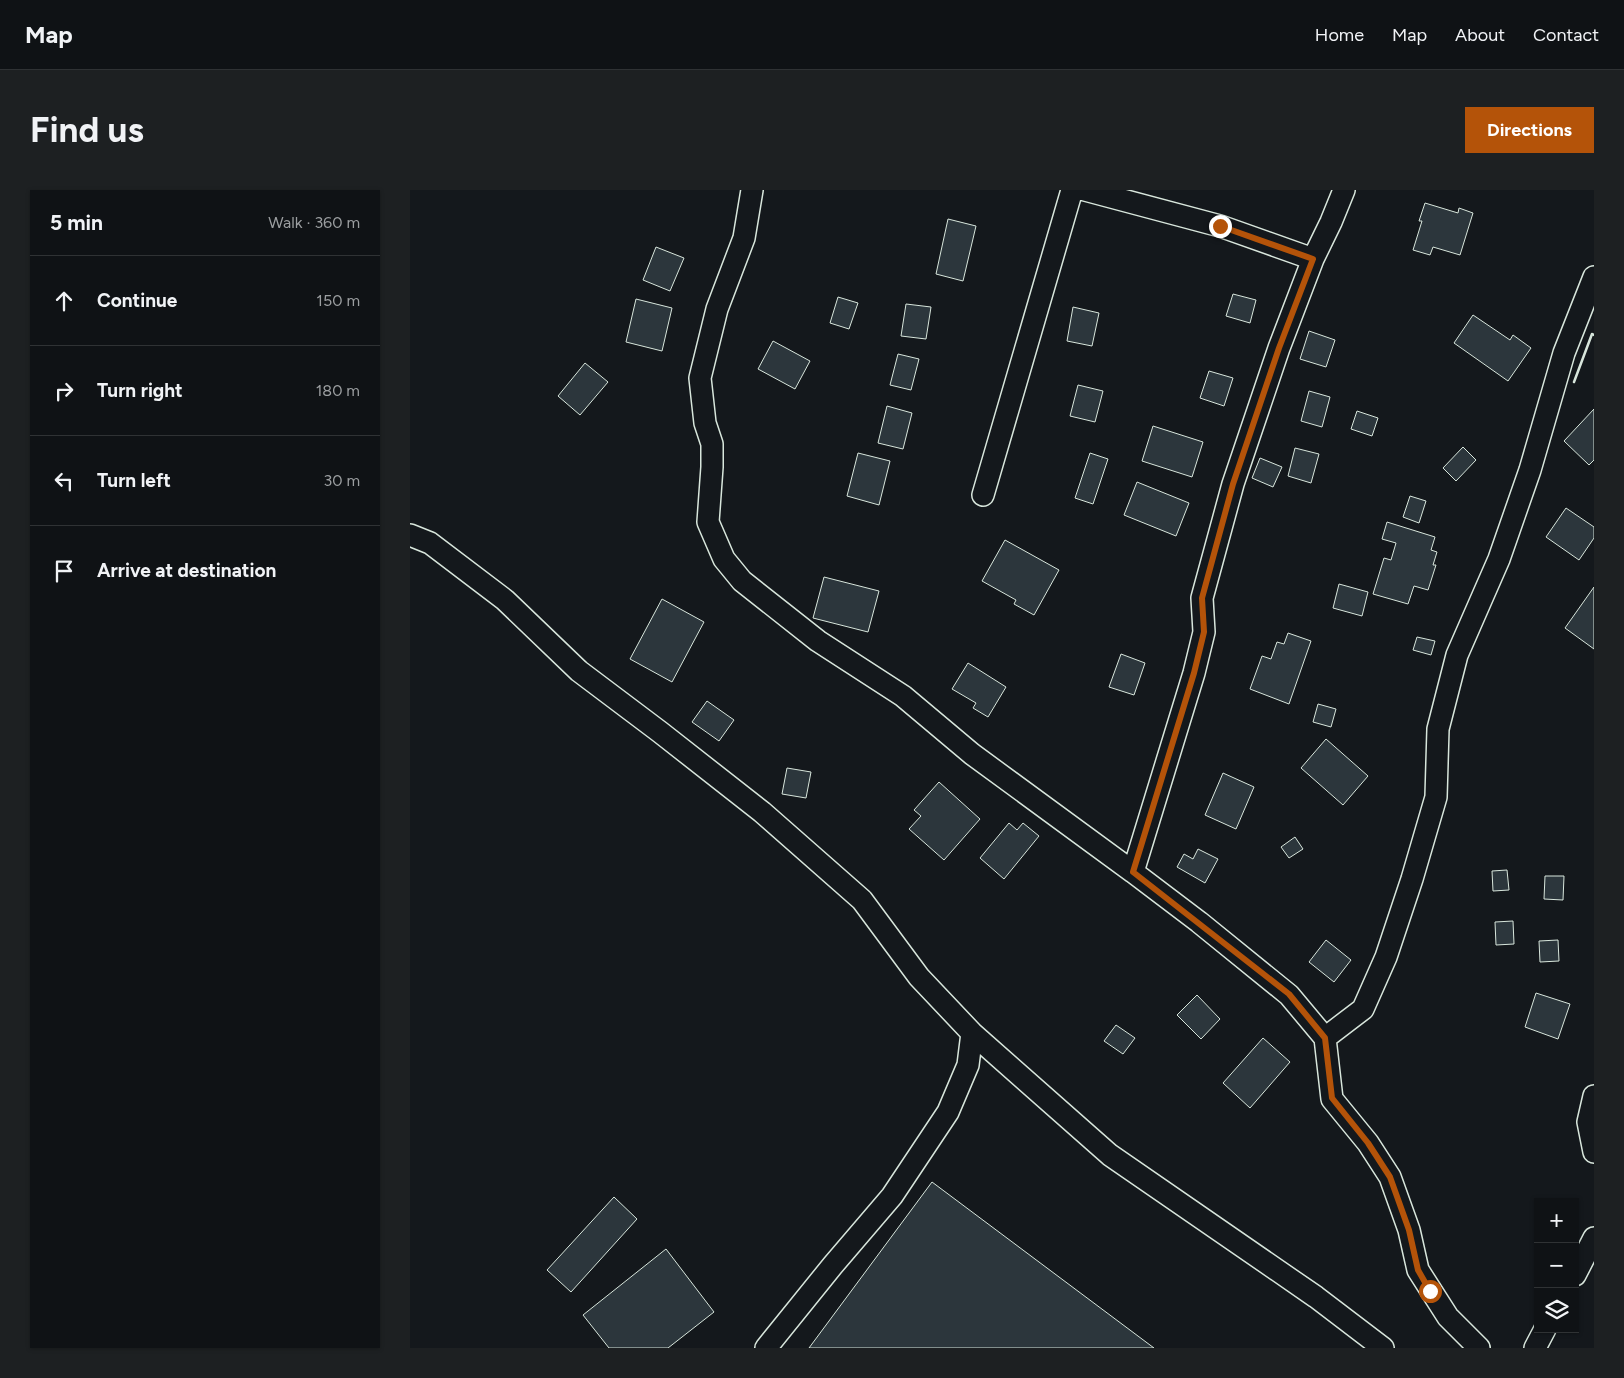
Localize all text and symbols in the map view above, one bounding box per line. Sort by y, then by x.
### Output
text: Map [25,20,73,49]
text: Home [1315,24,1364,46]
text: Map [1392,24,1427,46]
text: About [1455,24,1505,46]
text: Contact [1533,24,1599,46]
button: Directions [1465,107,1594,153]
text: Find us [30,109,144,151]
text: 5 min [50,210,103,235]
text: Walk · 360 m [268,213,360,232]
route end [1209,215,1232,238]
icon: ahead [50,287,78,315]
text: Continue [97,289,177,312]
text: 150 m [316,291,360,310]
icon: right [50,377,78,405]
text: Turn right [97,379,183,402]
text: 180 m [316,381,360,400]
icon: left [50,467,78,495]
text: Turn left [97,469,171,492]
text: 30 m [323,471,360,490]
icon: arrive [50,557,78,585]
text: Arrive at destination [97,559,276,582]
map controls [1534,1198,1579,1333]
button: + [1534,1198,1579,1243]
button: − [1534,1243,1579,1288]
route start [1419,1280,1442,1303]
button: layers [1534,1288,1579,1333]

